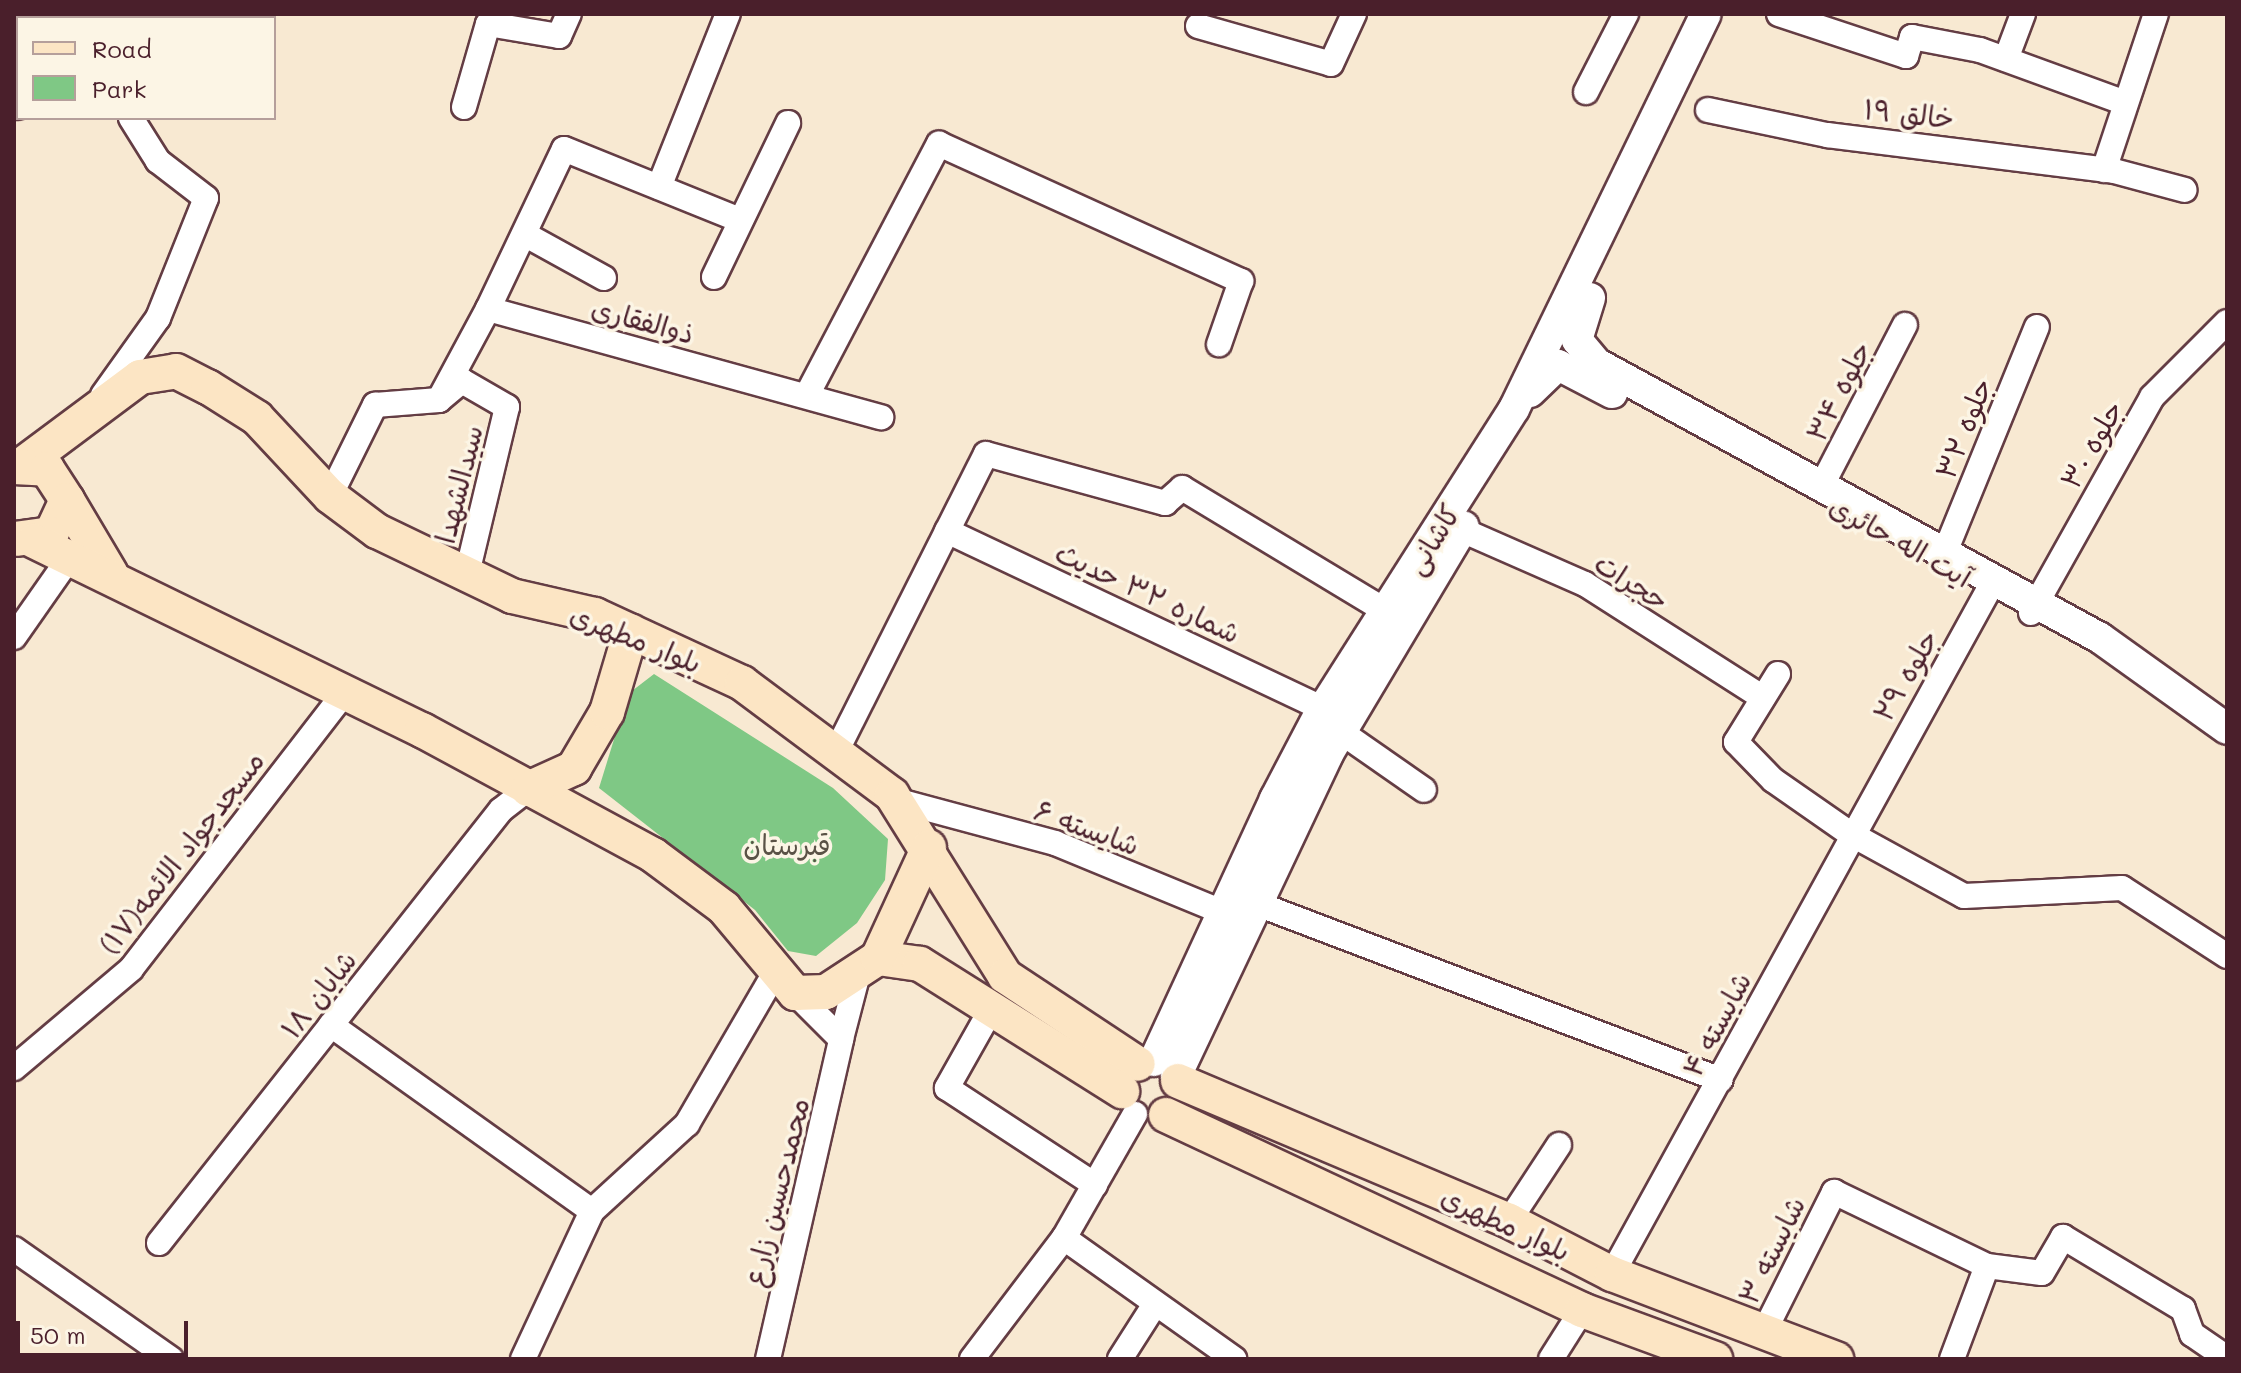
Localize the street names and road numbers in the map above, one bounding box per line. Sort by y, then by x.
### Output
street label: خالق ۱۹ [1862,92,1956,134]
street label: ذوالفقاری [588,290,698,350]
street label: جلوه ۳۴ [1799,335,1877,447]
street label: جلوه ۳۲ [1928,373,1998,483]
street label: جلوه ۳۰ [2053,394,2129,494]
street label: سیدالشهدا [427,422,489,546]
street label: آیت اله حائری [1824,488,1978,594]
street label: کاشانی [1397,498,1467,580]
street label: شماره ۳۲ حدیث [1050,535,1246,649]
street label: حجرات [1589,545,1675,617]
street label: بلوار مطهری [566,597,706,679]
street label: جلوه ۲۹ [1865,623,1945,727]
street label: مسجدجواد الائمه(۱۷) [91,744,271,960]
street label: شایسته ۶ [1030,792,1144,862]
street label: شایان ۱۸ [273,943,363,1045]
street label: شایسته ۴ [1675,966,1757,1082]
street label: محمدحسین زارع [736,1094,816,1290]
street label: بلوار مطهری [1436,1179,1576,1267]
street label: شایسته ۳ [1731,1191,1811,1309]

